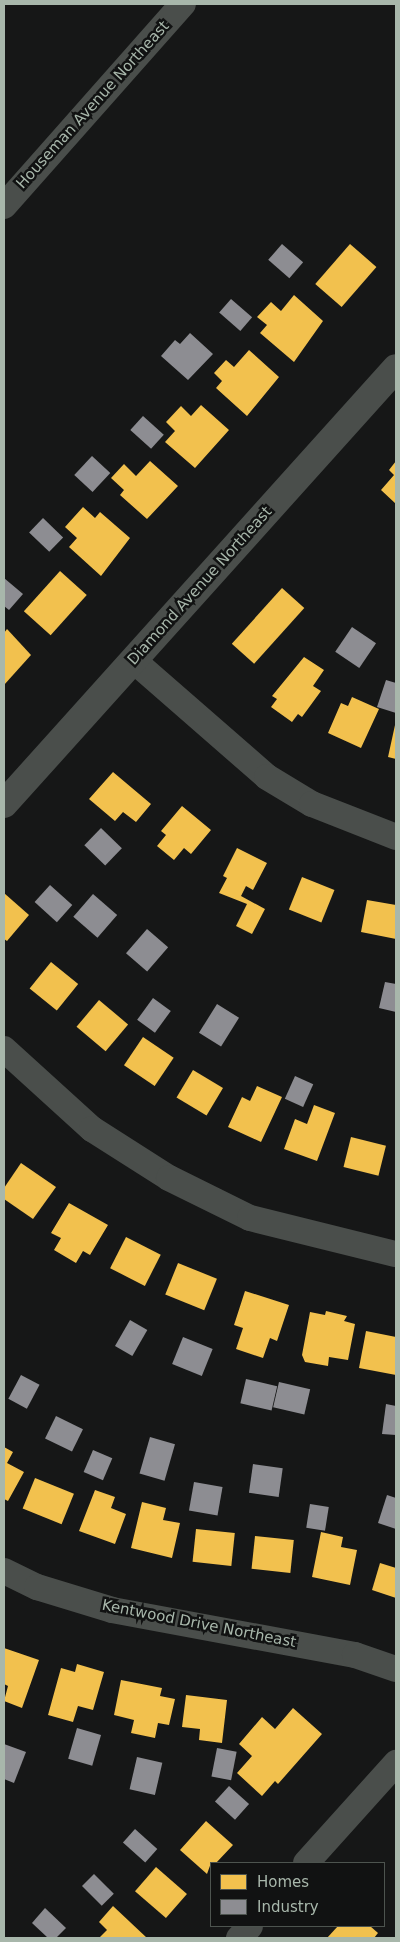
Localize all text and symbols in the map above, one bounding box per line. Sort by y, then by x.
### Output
street label: Houseman Avenue Northeast [13,17,173,193]
street label: Diamond Avenue Northeast [124,503,276,669]
street label: Kentwood Drive Northeast [100,1596,298,1652]
legend [210,1862,385,1927]
text: Homes [257,1873,309,1891]
text: Industry [257,1898,319,1916]

